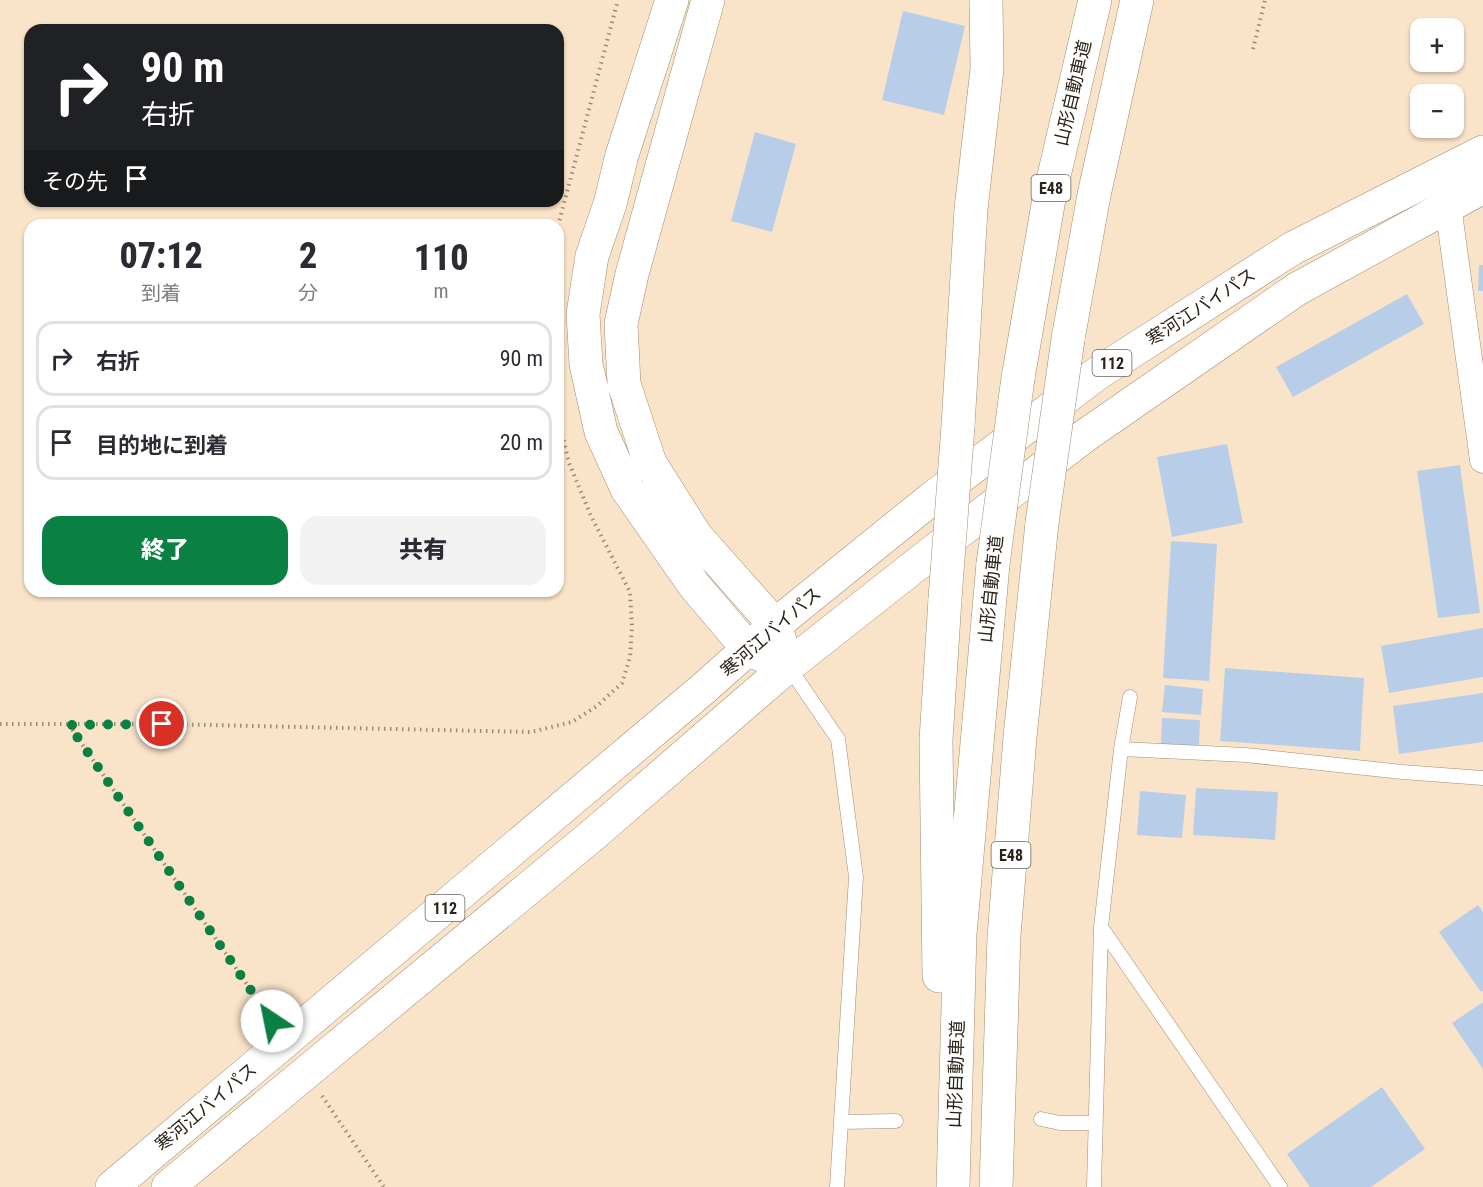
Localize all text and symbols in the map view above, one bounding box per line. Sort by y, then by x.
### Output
map controls [1410,18,1464,138]
button: + [1410,18,1464,72]
street label: 山形自動車道 [1050,38,1095,148]
text: 90 m [141,43,224,92]
icon: right [42,48,120,126]
button: − [1410,84,1464,138]
text: 右折 [141,99,195,131]
icon: arrive [120,162,153,195]
text: その先 [42,169,108,194]
road number: E48 [1032,175,1070,201]
text: 07:12 [119,235,203,277]
text: 2 [299,235,317,277]
text: 110 [414,237,469,279]
street label: 寒河江バイパス [1142,264,1259,350]
text: m [434,279,449,303]
text: 到着 [141,281,181,305]
text: 分 [298,281,318,305]
icon: right [45,342,78,375]
text: 90 m [500,346,543,371]
text: 右折 [96,349,140,374]
road number: 112 [1092,350,1132,376]
icon: arrive [45,426,78,459]
text: 20 m [500,430,543,455]
text: 目的地に到着 [96,433,228,458]
button: 終了 [42,516,288,585]
button: 共有 [300,516,546,585]
street label: 山形自動車道 [974,534,1007,644]
street label: 寒河江バイパス [716,582,825,681]
pin [136,698,187,749]
icon: arrive [145,707,178,740]
road number: E48 [992,842,1030,868]
road number: 112 [426,895,464,921]
position arrow [240,989,304,1053]
street label: 山形自動車道 [943,1020,968,1128]
street label: 寒河江バイパス [151,1058,261,1155]

